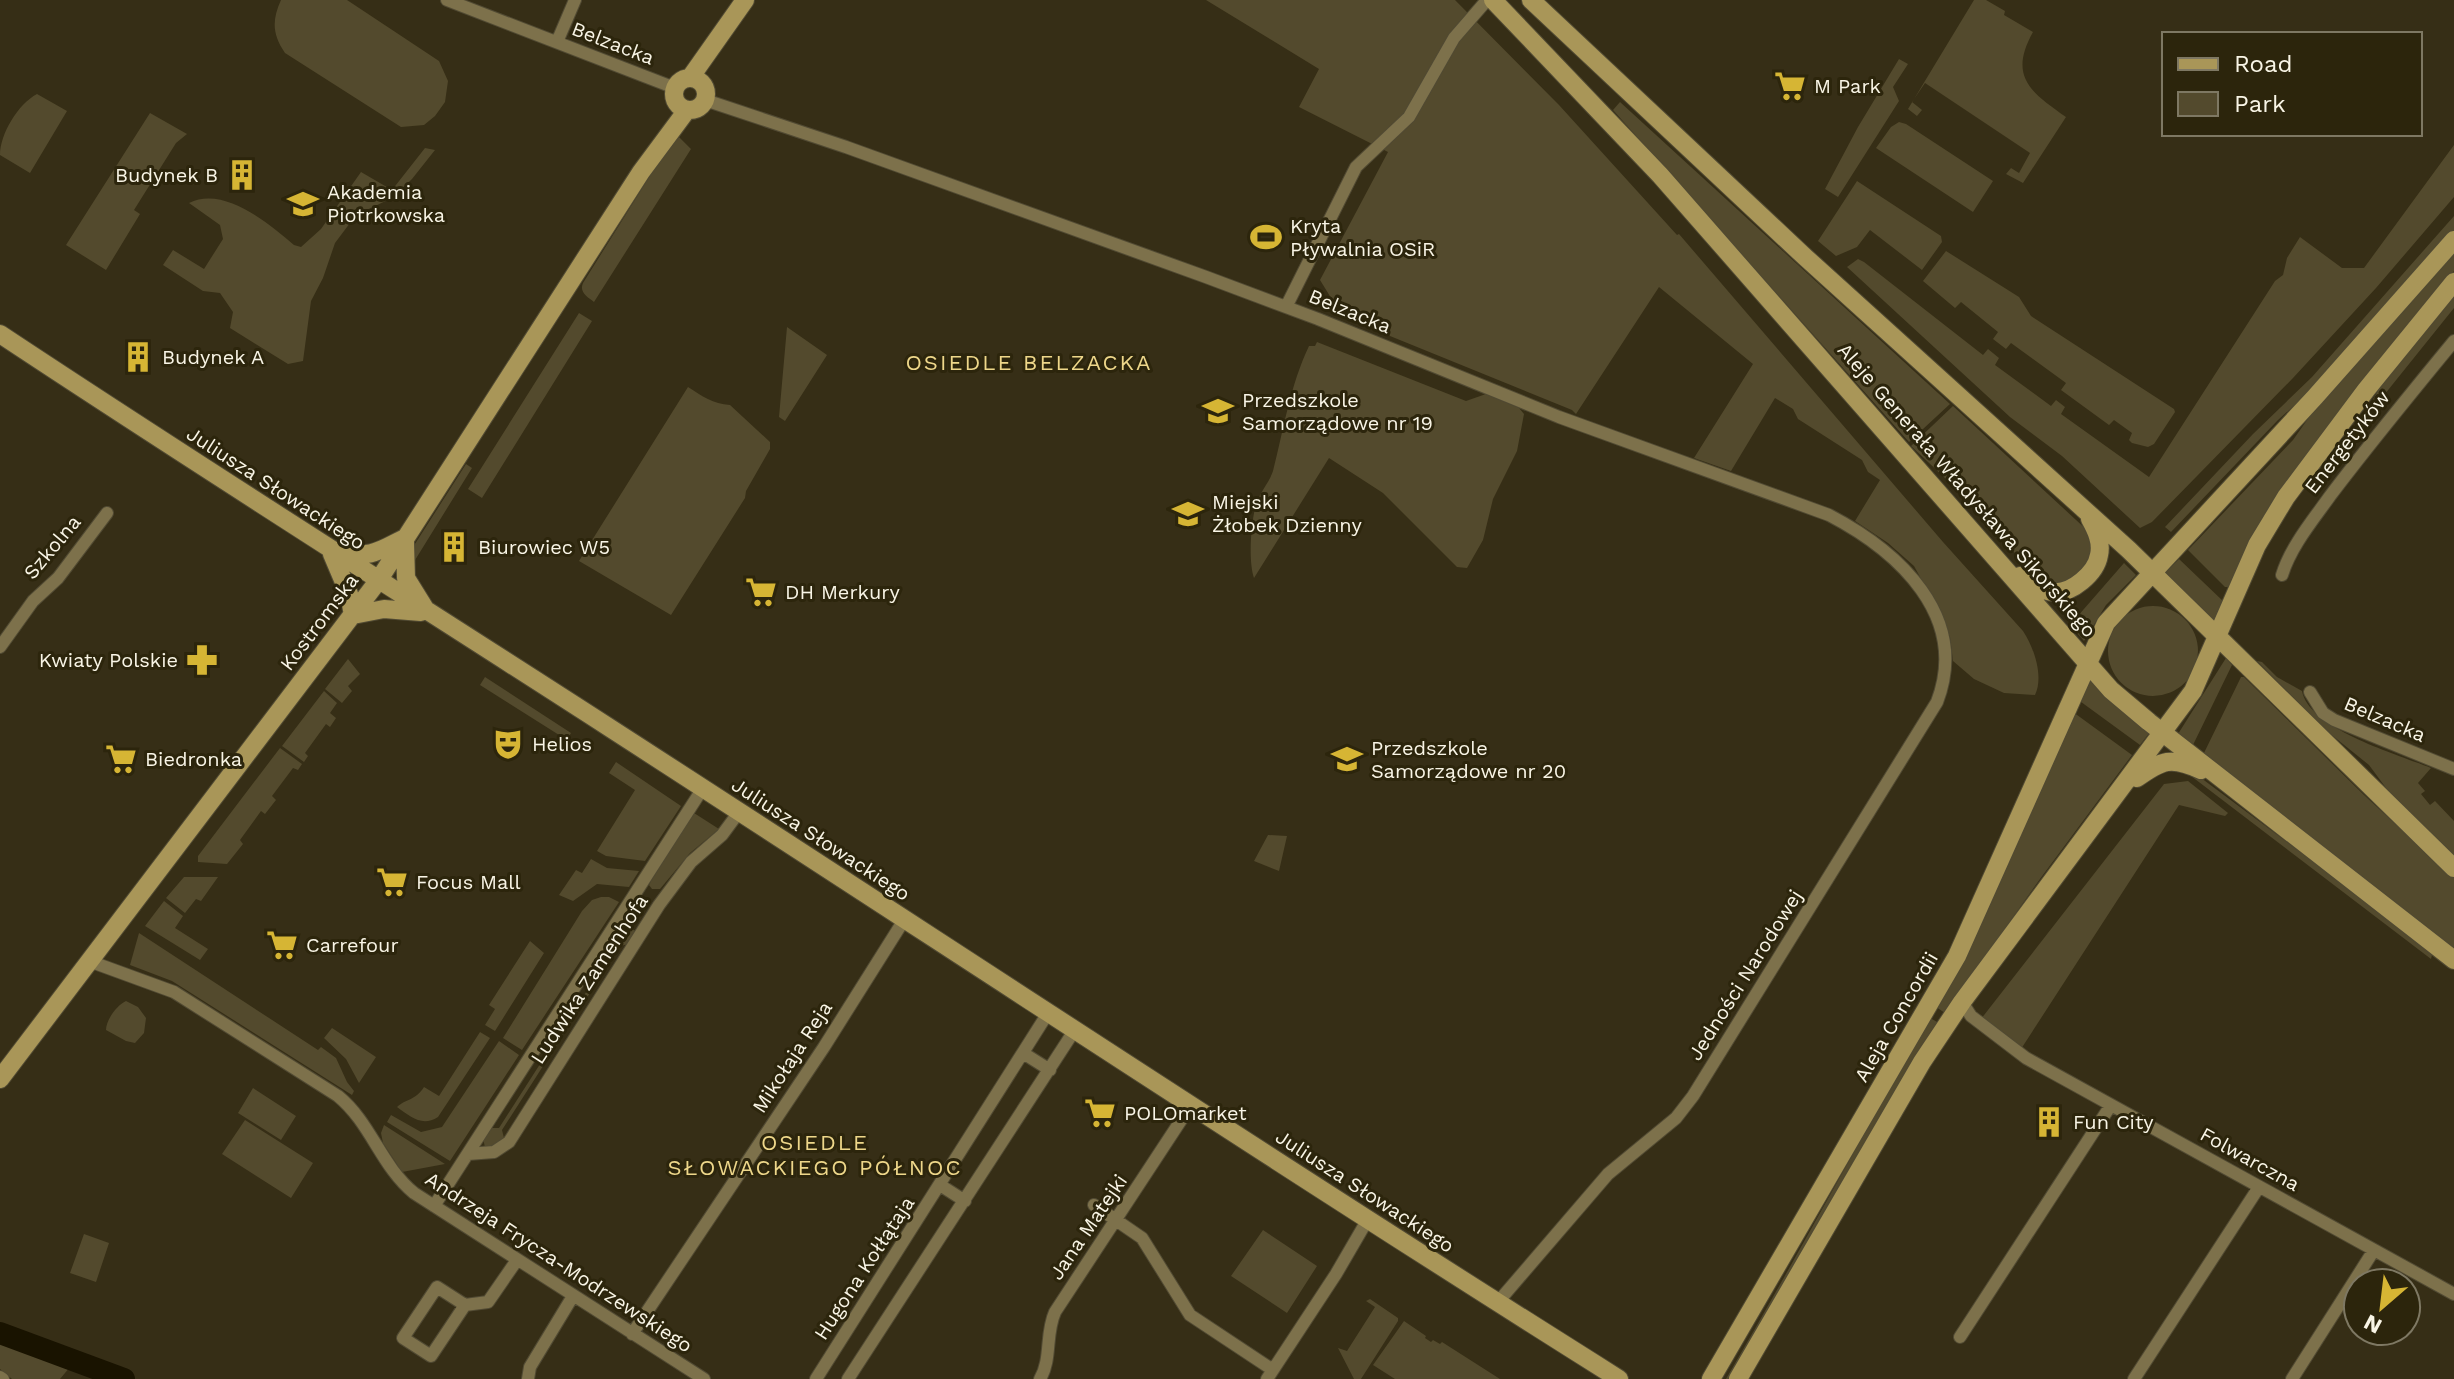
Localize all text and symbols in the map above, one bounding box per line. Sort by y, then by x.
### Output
street label: Belzacka [568,16,658,70]
legend [2162,32,2422,136]
text: Road [2234,50,2293,78]
supermarket icon: M Park [1773,69,1807,103]
place label: M Park [1814,74,1881,98]
text: Park [2234,90,2286,118]
building icon: Budynek B [225,158,259,192]
place label: Budynek B [115,163,218,187]
place label: Akademia Piotrkowska [327,180,445,227]
school or university icon: Akademia Piotrkowska [286,187,320,221]
place label: Kryta Pływalnia OSiR [1290,214,1435,261]
sports icon: Kryta Pływalnia OSiR [1249,220,1283,254]
street label: Belzacka [1305,284,1395,338]
street label: Aleje Generała Władysława Sikorskiego [1833,338,2101,642]
building icon: Budynek A [121,340,155,374]
place label: Budynek A [162,345,264,369]
district label: OSIEDLE BELZACKA [905,350,1153,375]
street label: Energetyków [2299,385,2395,498]
place label: Przedszkole Samorządowe nr 19 [1242,388,1433,435]
school or university icon: Przedszkole Samorządowe nr 19 [1201,394,1235,428]
street label: Juliusza Słowackiego [182,421,370,555]
place label: Miejski Żłobek Dzienny [1212,490,1362,537]
school or university icon: Miejski Żłobek Dzienny [1171,497,1205,531]
street label: Szkolna [18,510,86,584]
building icon: Biurowiec W5 [437,530,471,564]
place label: Biurowiec W5 [478,535,610,559]
street label: Kostromska [275,569,363,675]
supermarket icon: DH Merkury [744,575,778,609]
place label: DH Merkury [785,580,900,604]
pharmacy icon: Kwiaty Polskie [185,643,219,677]
place label: Kwiaty Polskie [39,648,178,672]
street label: Belzacka [2341,691,2429,747]
theatre icon: Helios [491,727,525,761]
place label: Helios [532,732,592,756]
place label: Przedszkole Samorządowe nr 20 [1371,736,1566,783]
supermarket icon: Biedronka [104,742,138,776]
school or university icon: Przedszkole Samorządowe nr 20 [1330,742,1364,776]
place label: Biedronka [145,747,242,771]
street label: Juliusza Słowackiego [727,772,915,906]
supermarket icon: Focus Mall [375,865,409,899]
place label: Focus Mall [416,870,521,894]
street label: Jedności Narodowej [1683,885,1807,1065]
street label: Ludwika Zamenhofa [525,890,653,1068]
supermarket icon: Carrefour [265,928,299,962]
place label: Carrefour [306,933,399,957]
street label: Aleja Concordii [1849,948,1943,1086]
street label: Mikołaja Reja [747,997,837,1117]
supermarket icon: POLOmarket [1083,1096,1117,1130]
place label: POLOmarket [1124,1101,1247,1125]
building icon: Fun City [2032,1105,2066,1139]
place label: Fun City [2073,1110,2154,1134]
street label: Folwarczna [2196,1122,2304,1196]
street label: Juliusza Słowackiego [1271,1124,1459,1258]
district label: OSIEDLE SŁOWACKIEGO PÓŁNOC [667,1130,963,1180]
street label: Andrzeja Frycza-Modrzewskiego [421,1167,697,1357]
street label: Jana Matejki [1044,1170,1132,1284]
street label: Hugona Kołłątaja [809,1192,919,1344]
north arrow [2342,1267,2422,1347]
text: N [2360,1309,2386,1339]

